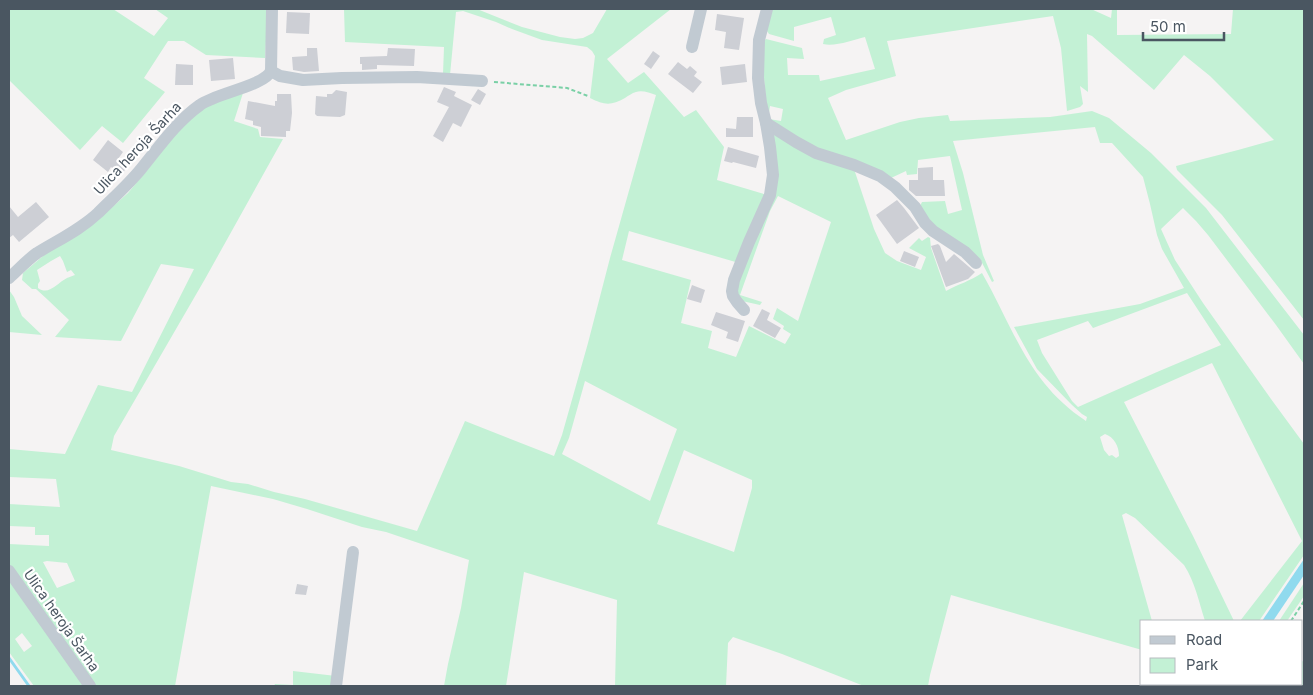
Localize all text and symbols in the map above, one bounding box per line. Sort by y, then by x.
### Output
scale bar [1143,10,1224,42]
text: 50 m [1150,17,1186,36]
street label: Ulica heroja Šarha [90,98,184,198]
street label: Ulica heroja Šarha [20,566,104,674]
legend [1140,620,1303,685]
text: Road [1186,630,1222,649]
text: Park [1186,655,1219,674]

